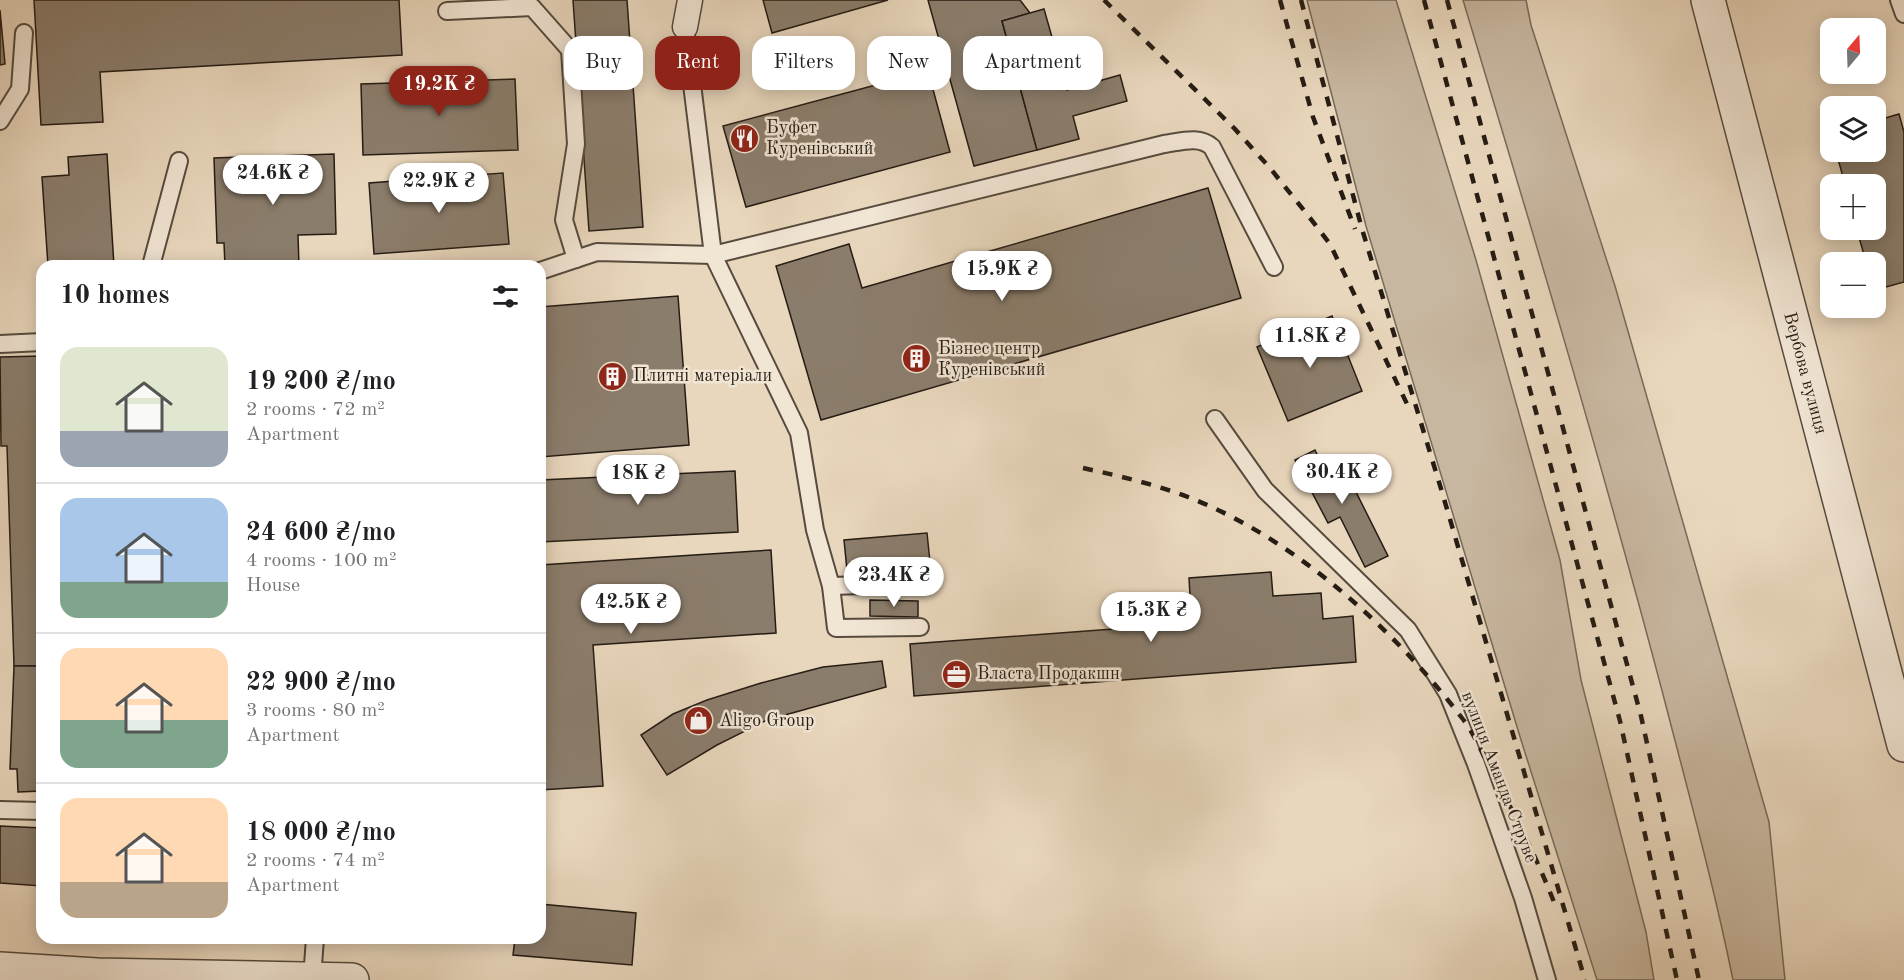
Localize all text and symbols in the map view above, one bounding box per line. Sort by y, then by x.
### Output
north arrow [1820,18,1886,84]
map controls [1820,18,1886,318]
chip: Buy [564,36,643,90]
chip: Rent [655,36,740,90]
chip: Filters [752,36,855,90]
chip: New [867,36,951,90]
chip: Apartment [963,36,1103,90]
pin: 19.2K ₴ [384,66,494,117]
text: 19.2K ₴ [403,75,475,95]
button: layers [1820,96,1886,162]
place label: Буфет Куренівський [766,119,873,158]
restaurant icon: Буфет Куренівський [729,122,761,154]
pin: 24.6K ₴ [218,155,328,206]
pin: 22.9K ₴ [384,163,494,214]
text: 24.6K ₴ [237,164,309,184]
text: 22.9K ₴ [403,172,475,192]
button: + [1820,174,1886,240]
pin: 15.9K ₴ [947,251,1057,302]
button: − [1820,252,1886,318]
text: 15.9K ₴ [966,260,1038,280]
icon: filters [489,280,522,313]
text: 10 homes [60,283,169,309]
street label: Вербова вулиця [1780,310,1830,436]
pin: 11.8K ₴ [1255,318,1365,369]
text: 11.8K ₴ [1274,327,1346,347]
place label: Бізнес центр Куренівський [938,340,1045,379]
building icon: Бізнес центр Куренівський [901,343,933,375]
building icon: Плитні матеріали [596,360,628,392]
place label: Плитні матеріали [633,367,772,385]
text: 19 200 ₴/mo [246,369,396,395]
icon: home [108,371,180,443]
text: 2 rooms · 72 m² [246,400,385,420]
text: Apartment [246,425,340,445]
pin: 30.4K ₴ [1287,454,1397,505]
pin: 18K ₴ [596,455,680,506]
text: 30.4K ₴ [1306,463,1378,483]
text: 18K ₴ [610,464,666,484]
text: 24 600 ₴/mo [246,520,396,546]
icon: home [108,522,180,594]
text: 4 rooms · 100 m² [246,551,396,571]
pin: 23.4K ₴ [839,557,949,608]
text: 23.4K ₴ [858,566,930,586]
text: House [246,576,300,596]
pin: 42.5K ₴ [576,584,686,635]
pin: 15.3K ₴ [1096,592,1206,643]
text: 42.5K ₴ [595,593,667,613]
text: 15.3K ₴ [1115,601,1187,621]
office icon: Власта Продакшн [940,658,972,690]
place label: Власта Продакшн [977,665,1120,683]
text: 22 900 ₴/mo [246,670,396,696]
icon: home [108,672,180,744]
street label: вулиця Аманда Струве [1458,689,1540,865]
text: 3 rooms · 80 m² [246,701,385,721]
shop icon: Aligo Group [682,705,714,737]
place label: Aligo Group [719,712,814,730]
text: Apartment [246,726,340,746]
text: 18 000 ₴/mo [246,820,396,846]
icon: home [108,822,180,894]
text: 2 rooms · 74 m² [246,851,385,871]
text: Apartment [246,876,340,896]

